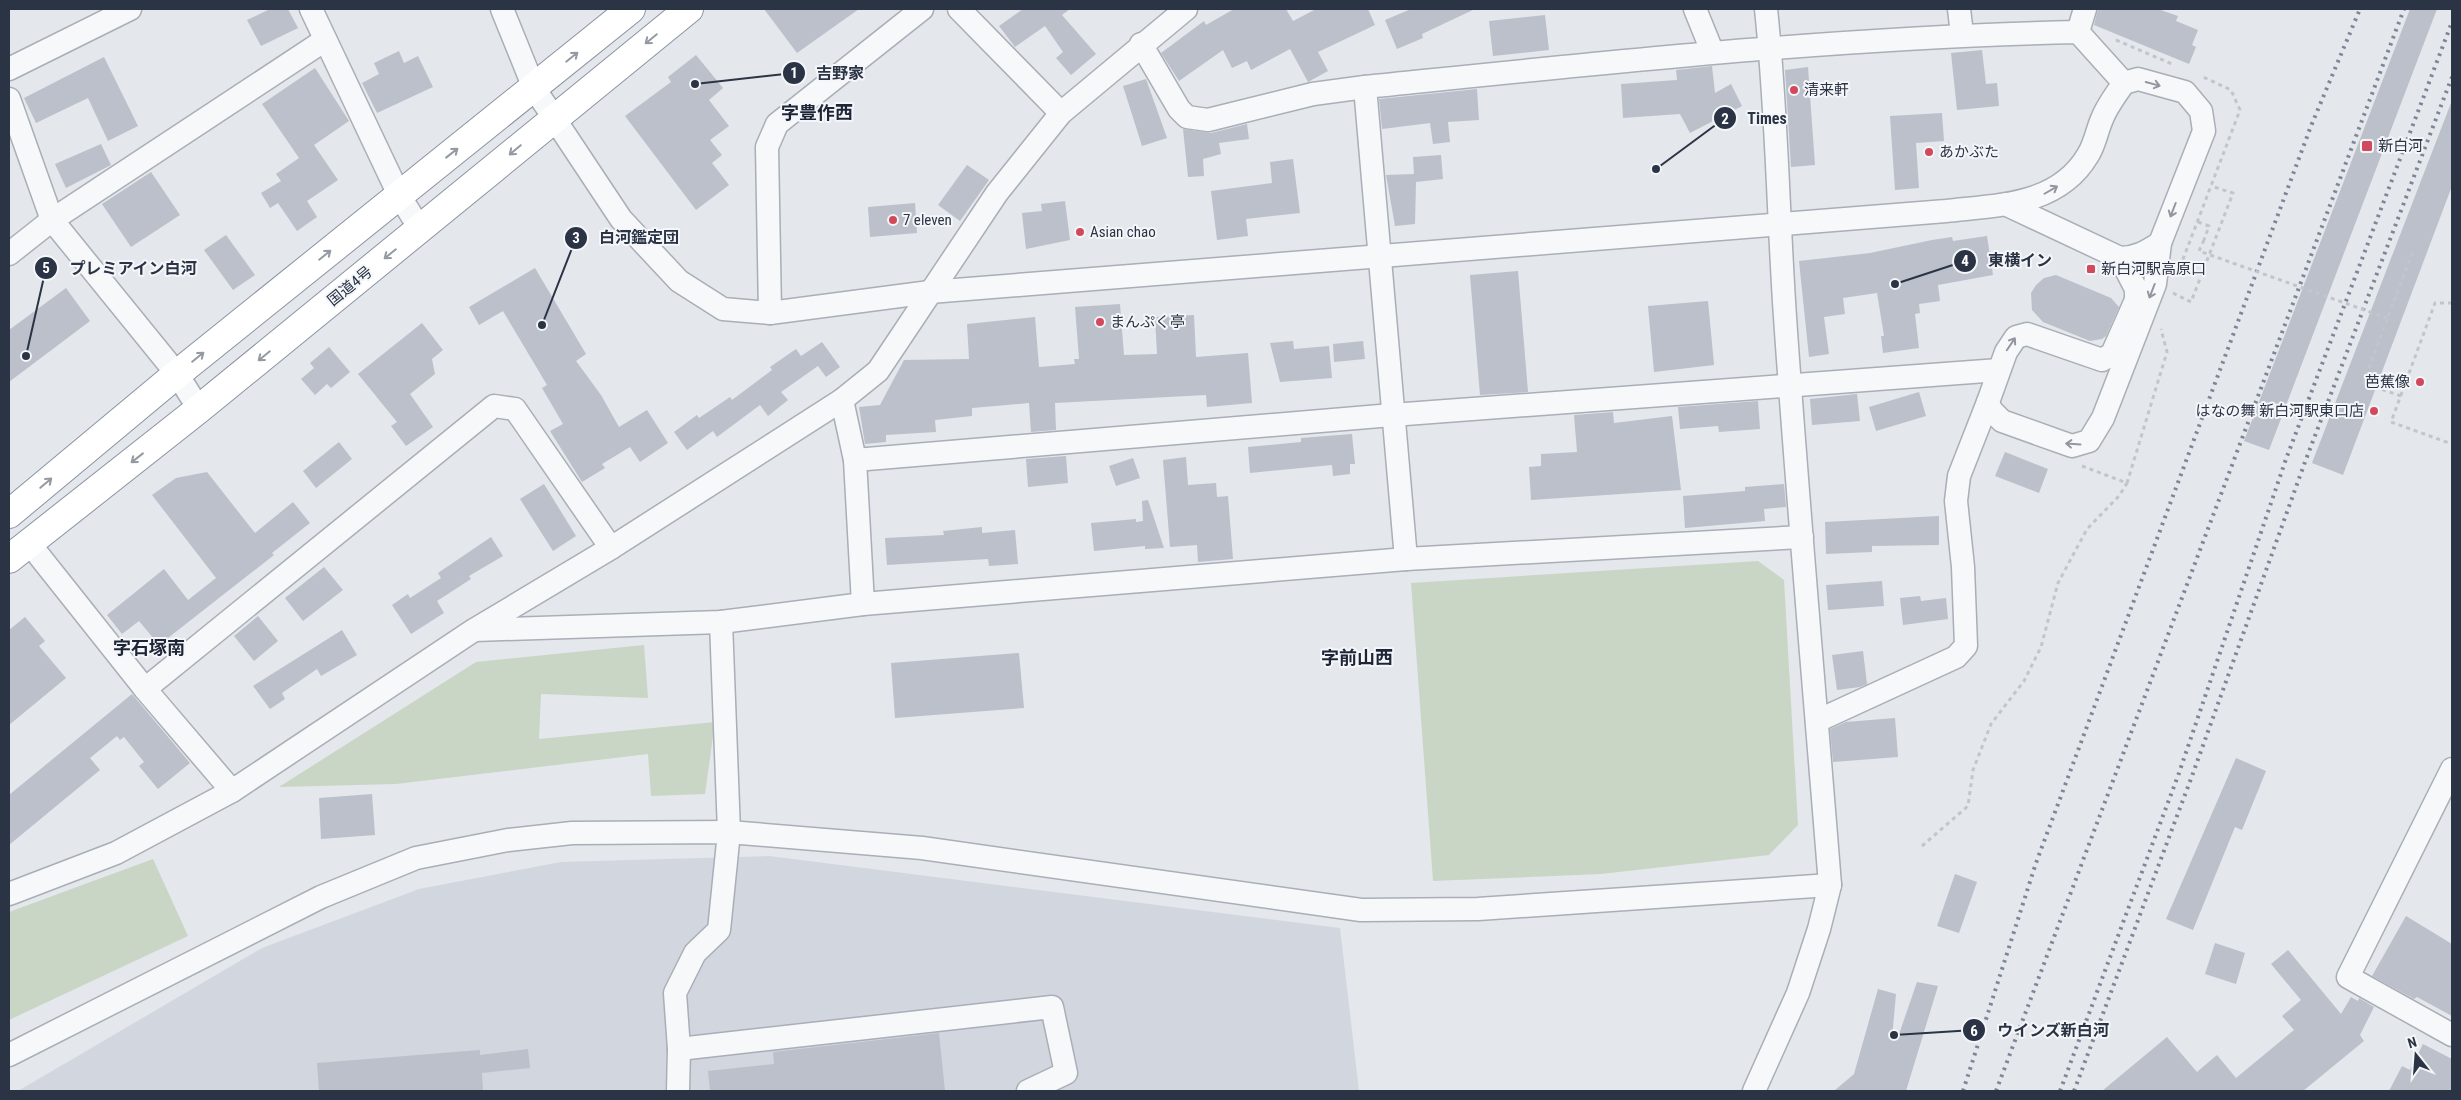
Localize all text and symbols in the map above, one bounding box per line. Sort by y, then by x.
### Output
one-way arrow [644,34,657,45]
one-way arrow [565,52,578,63]
callout: 吉野家 [781,58,874,89]
text: 1 [790,64,798,82]
text: 吉野家 [816,64,864,83]
one-way arrow [2145,79,2161,89]
place label: 清来軒 [1804,81,1849,99]
marker: 清来軒 [1788,84,1800,96]
district label: 字豊作西 [781,102,853,123]
callout: Times [1713,103,1797,134]
text: Times [1747,109,1787,128]
text: 2 [1721,110,1729,128]
place label: 新白河 [2378,137,2423,155]
marker: 新白河 [2360,139,2374,153]
place label: あかぶた [1939,143,1999,161]
one-way arrow [509,144,522,155]
marker: あかぶた [1923,146,1935,158]
one-way arrow [445,148,458,159]
one-way arrow [2044,185,2059,195]
one-way arrow [2168,202,2177,217]
place label: 7 eleven [903,211,952,229]
marker: 7 eleven [887,214,899,226]
callout: 白河鑑定団 [564,222,689,253]
place label: Asian chao [1090,223,1156,241]
marker: Asian chao [1074,226,1086,238]
text: 白河鑑定団 [599,228,679,247]
text: 3 [572,229,580,247]
callout: 東横イン [1953,245,2062,276]
one-way arrow [384,248,397,259]
one-way arrow [318,249,331,260]
text: 東横イン [1988,251,2052,270]
callout: プレミアイン白河 [34,252,207,283]
text: 4 [1961,252,1969,270]
text: 5 [42,259,50,277]
text: プレミアイン白河 [69,259,197,278]
place label: 新白河駅高原口 [2101,260,2206,278]
street label: 国道4号 [324,263,376,309]
marker: 新白河駅高原口 [2085,263,2097,275]
one-way arrow [2147,283,2156,298]
place label: まんぷく亭 [1110,313,1185,331]
marker: まんぷく亭 [1094,316,1106,328]
one-way arrow [2006,338,2016,352]
one-way arrow [192,351,205,362]
one-way arrow [258,351,271,362]
place label: 芭蕉像 [2365,373,2410,391]
marker: 芭蕉像 [2414,376,2426,388]
place label: はなの舞 新白河駅東口店 [2196,402,2364,420]
marker: はなの舞 新白河駅東口店 [2368,405,2380,417]
one-way arrow [2066,439,2082,448]
one-way arrow [131,452,144,463]
one-way arrow [39,477,52,488]
district label: 字石塚南 [113,637,185,658]
district label: 字前山西 [1321,647,1393,668]
callout: ウインズ新白河 [1962,1015,2119,1046]
text: ウインズ新白河 [1997,1021,2109,1040]
text: 6 [1970,1022,1978,1040]
north arrow [2391,1030,2441,1080]
text: N [2406,1034,2419,1051]

